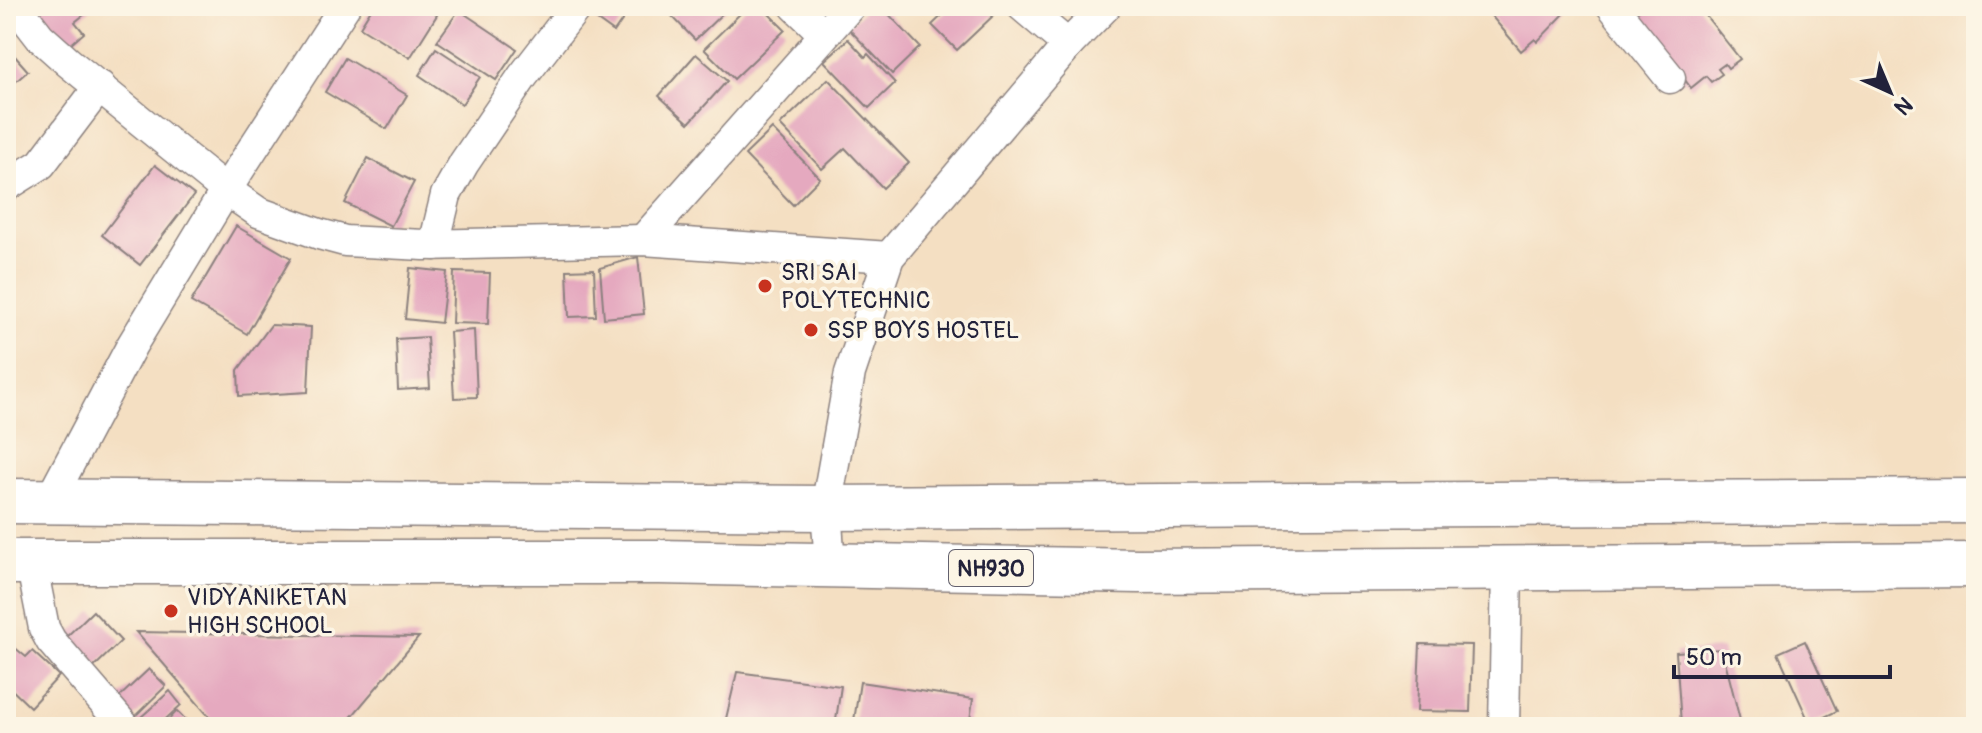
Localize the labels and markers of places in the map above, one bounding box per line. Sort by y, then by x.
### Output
place label: SRI SAI POLYTECHNIC [781,258,931,315]
marker: SRI SAI POLYTECHNIC [756,277,774,295]
place label: SSP BOYS HOSTEL [827,316,1019,345]
marker: SSP BOYS HOSTEL [802,321,820,339]
place label: VIDYANIKETAN HIGH SCHOOL [187,583,347,640]
marker: VIDYANIKETAN HIGH SCHOOL [162,602,180,620]

